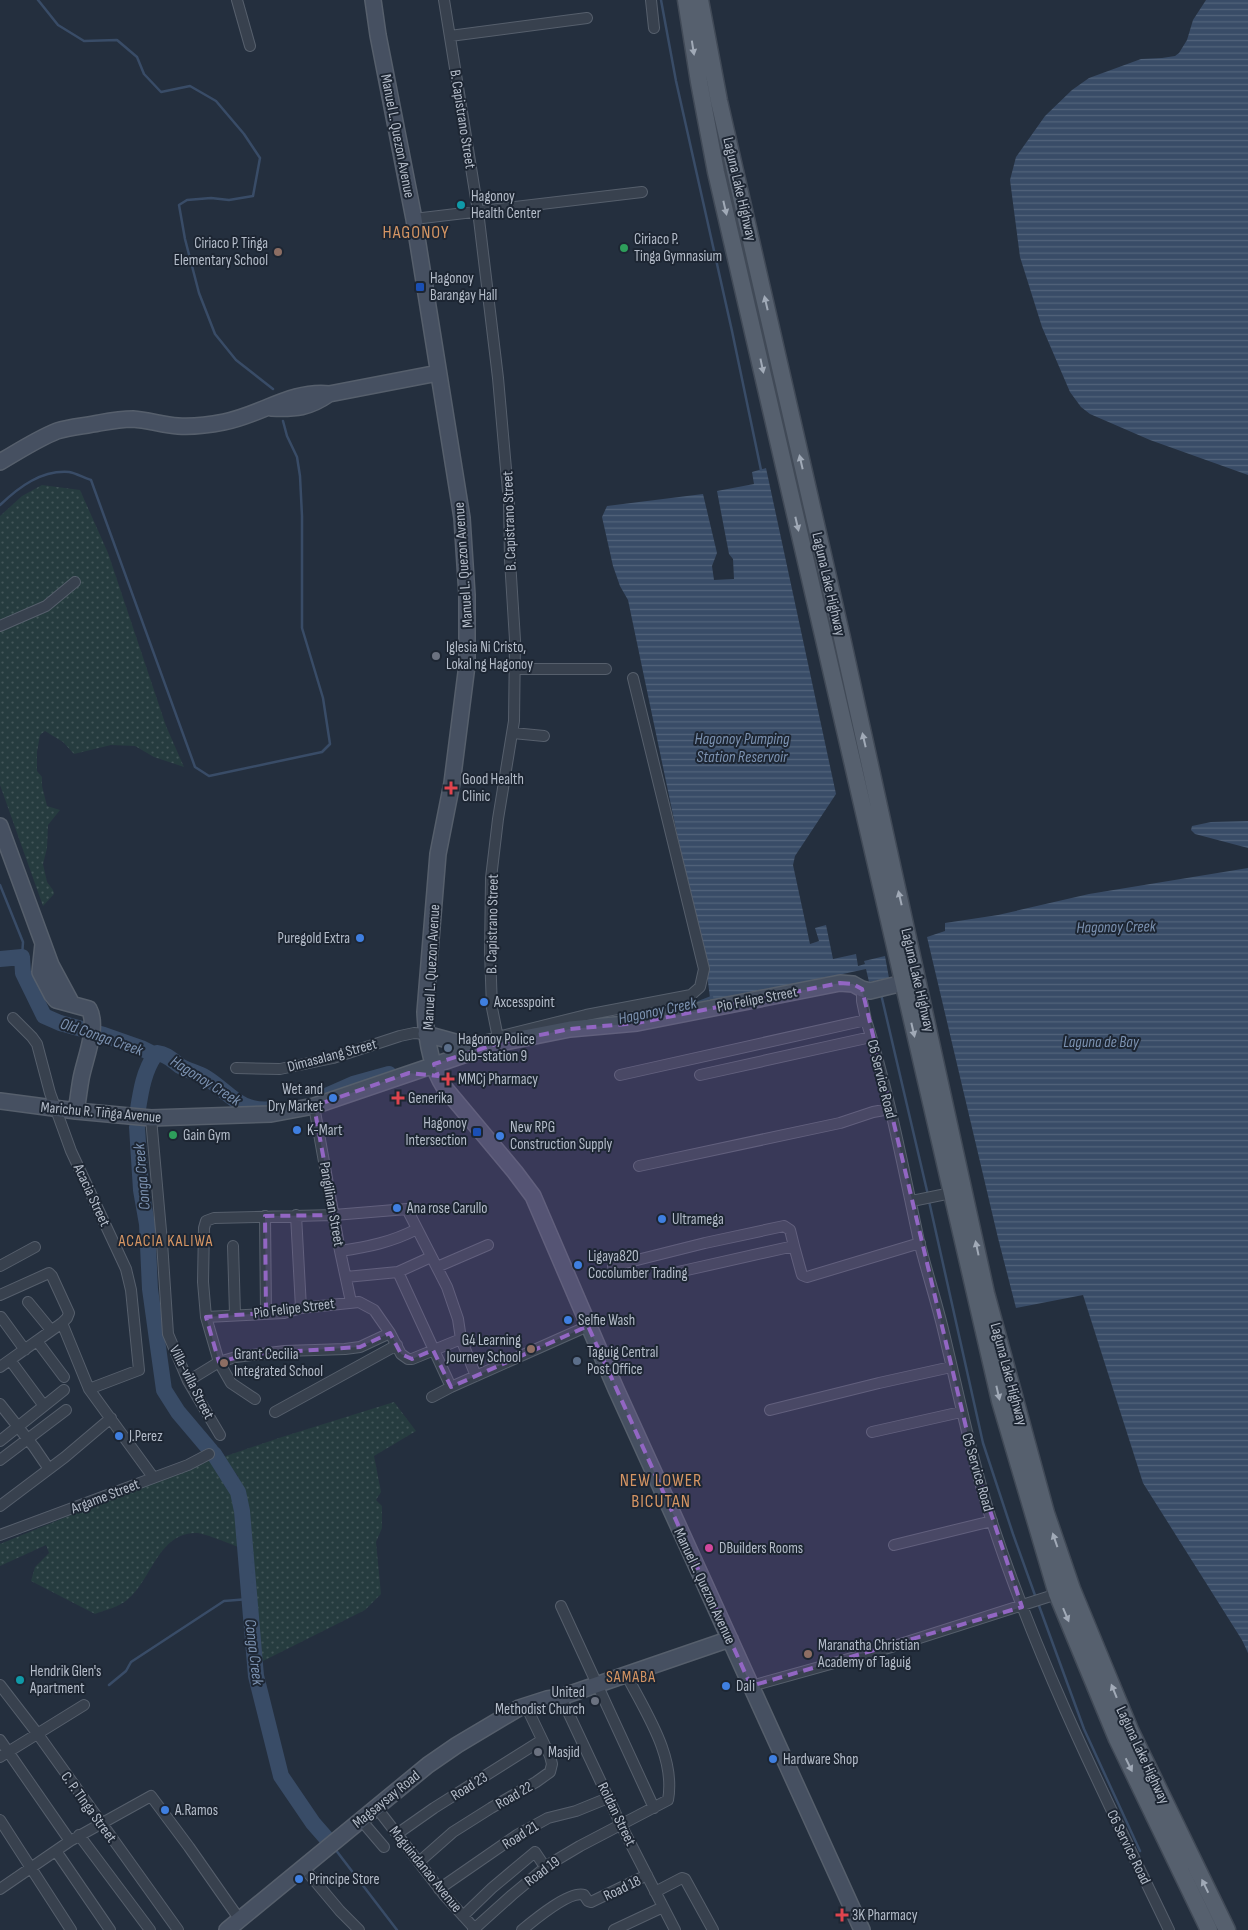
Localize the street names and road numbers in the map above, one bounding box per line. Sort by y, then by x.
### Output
street label: B. Capistrano Street [445,68,480,170]
street label: Manuel L. Quezon Avenue [376,72,419,200]
street label: Laguna Lake Highway [718,135,761,243]
street label: B. Capistrano Street [498,470,521,571]
street label: Manuel L. Quezon Avenue [450,501,477,628]
street label: Laguna Lake Highway [807,530,850,638]
street label: B. Capistrano Street [482,873,503,974]
street label: Manuel L. Quezon Avenue [419,904,444,1030]
street label: Laguna Lake Highway [896,926,939,1034]
street label: Pio Felipe Street [715,982,799,1017]
street label: Dimasalang Street [285,1034,379,1077]
street label: C6 Service Road [863,1038,900,1121]
street label: Marichu R. Tiñga Avenue [40,1098,162,1127]
street label: Acacia Street [68,1160,114,1230]
street label: Pangilinan Street [315,1160,348,1248]
street label: Pio Felipe Street [253,1294,336,1323]
street label: Laguna Lake Highway [986,1321,1031,1428]
street label: Villa-villa Street [165,1342,218,1423]
street label: C6 Service Road [957,1431,998,1514]
street label: Argame Street [67,1475,143,1519]
street label: Manuel L. Quezon Avenue [669,1525,740,1647]
street label: Laguna Lake Highway [1112,1703,1174,1807]
street label: Magsaysay Road [349,1766,424,1832]
street label: C. P. TInga Street [57,1768,121,1847]
street label: Road 23 [447,1768,491,1805]
street label: Road 22 [492,1777,536,1814]
street label: Roldan Street [593,1779,640,1849]
street label: C6 Service Road [1102,1807,1155,1888]
street label: Road 21 [499,1817,542,1854]
street label: Maguindanao Avenue [385,1822,466,1916]
street label: Road 19 [521,1852,564,1891]
street label: Road 18 [600,1871,644,1906]

